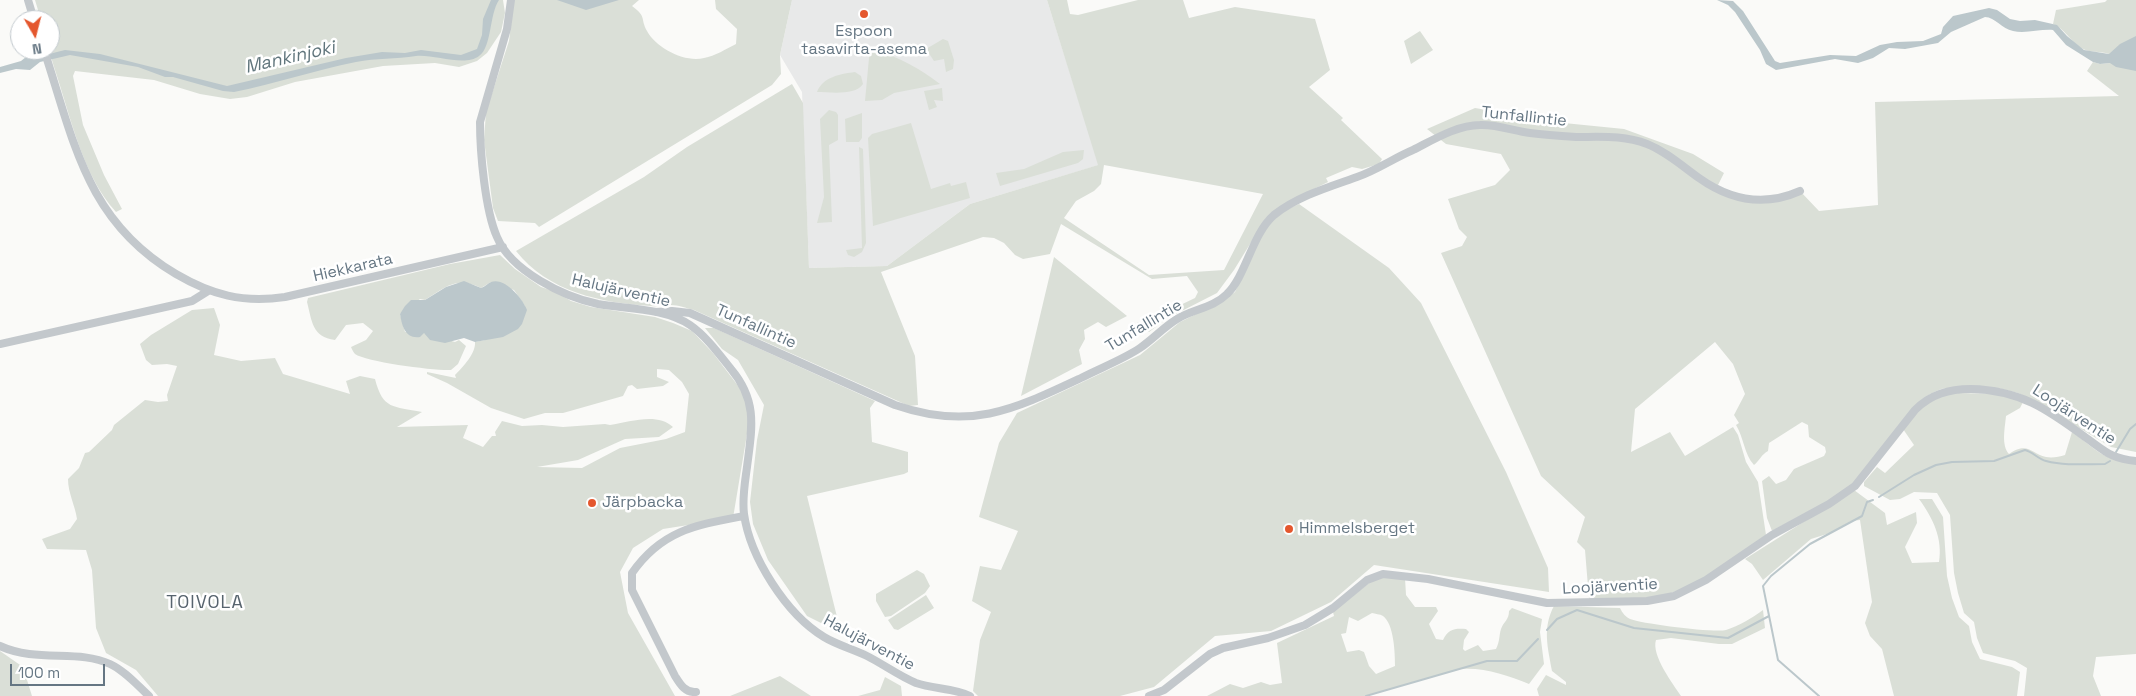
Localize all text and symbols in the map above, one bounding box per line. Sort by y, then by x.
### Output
marker: Espoon tasavirta-asema [858,8,870,20]
north arrow [10,10,60,60]
place label: Espoon tasavirta-asema [801,22,927,60]
water label: Mankinjoki [243,37,337,79]
text: N [31,39,43,58]
street label: Tunfallintie [1480,103,1568,131]
street label: Hiekkarata [311,250,395,286]
street label: Halujärventie [570,270,672,312]
street label: Tunfallintie [1102,296,1186,356]
street label: Tunfallintie [713,301,799,353]
street label: Loojärventie [2029,381,2119,449]
place label: Järpbacka [602,493,683,513]
marker: Järpbacka [586,497,598,509]
place label: Himmelsberget [1299,519,1415,539]
marker: Himmelsberget [1283,523,1295,535]
street label: Loojärventie [1562,575,1658,599]
district label: TOIVOLA [165,592,245,614]
street label: Halujärventie [820,611,918,675]
scale bar [12,654,108,686]
text: 100 m [18,663,60,682]

